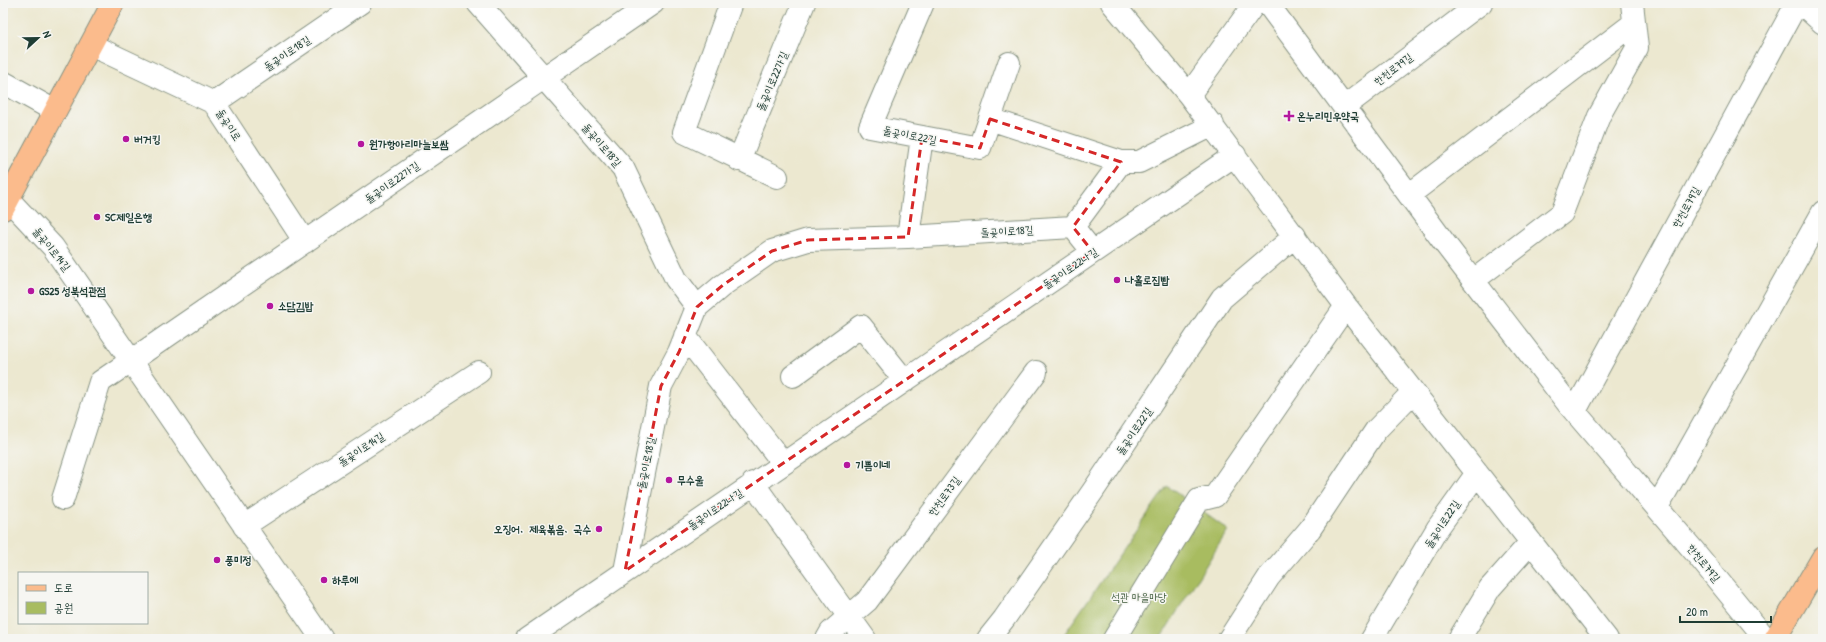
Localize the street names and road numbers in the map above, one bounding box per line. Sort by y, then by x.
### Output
street label: 돌곶이로18길 [261,32,313,74]
street label: 돌곶이로22가길 [753,49,791,113]
street label: 한천로79길 [1371,50,1415,88]
street label: 돌곶이로 [213,106,245,144]
street label: 돌곶이로18길 [579,120,625,170]
street label: 돌곶이로22길 [882,123,938,147]
street label: 돌곶이로22가길 [362,158,422,206]
street label: 한천로79길 [1669,184,1703,230]
street label: 돌곶이로18길 [980,223,1034,239]
street label: 돌곶이로14길 [30,224,74,274]
street label: 돌곶이로22나길 [1040,244,1100,292]
street label: 돌곶이로22길 [1113,404,1155,458]
street label: 돌곶이로14길 [335,429,387,469]
street label: 돌곶이로18길 [634,435,658,490]
street label: 한천로73길 [925,473,963,519]
street label: 돌곶이로22나길 [685,485,745,533]
street label: 돌곶이로22길 [1421,497,1463,551]
street label: 한천로79길 [1684,541,1724,585]

